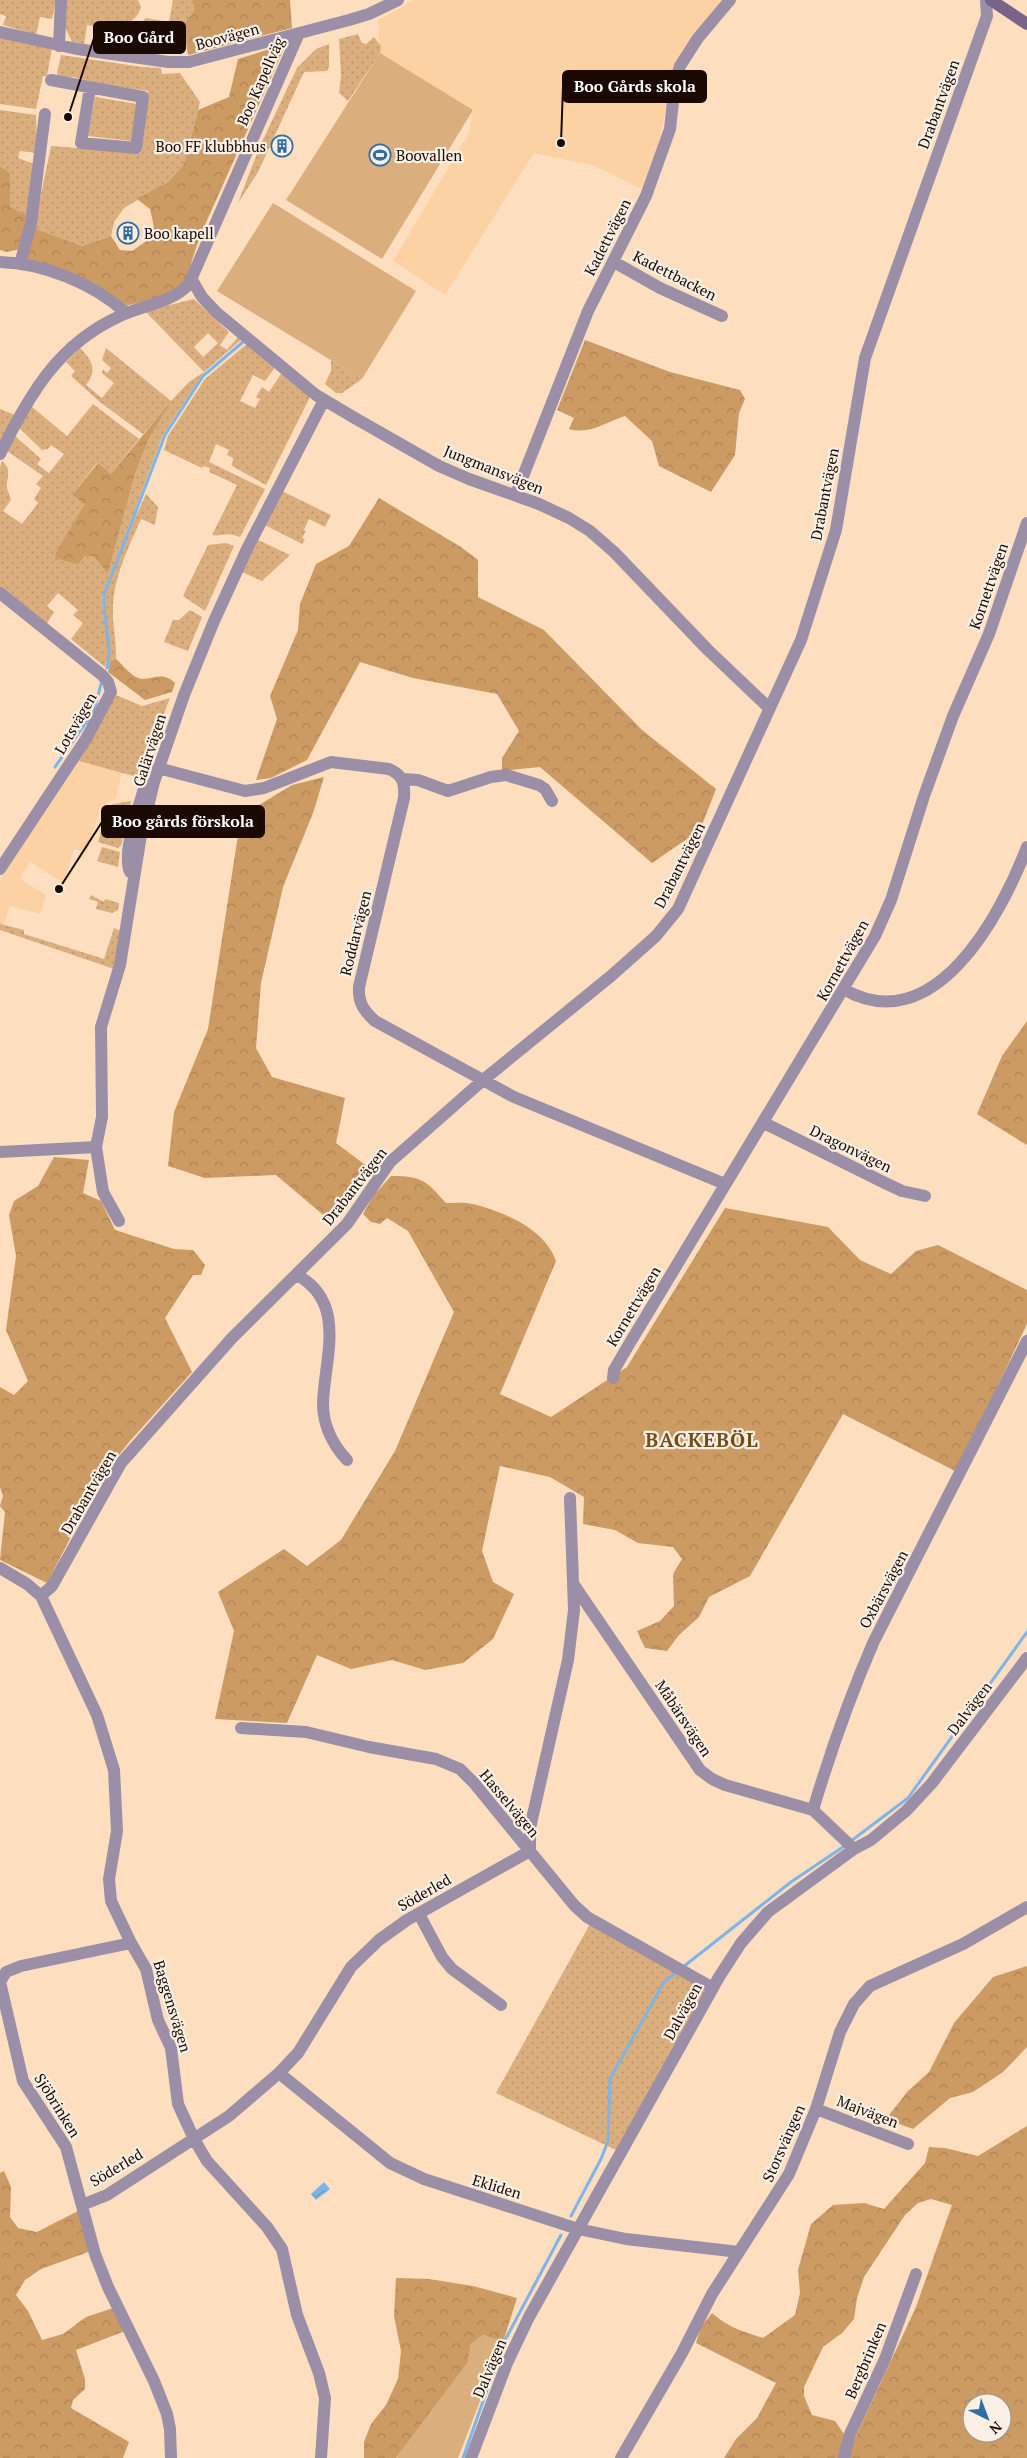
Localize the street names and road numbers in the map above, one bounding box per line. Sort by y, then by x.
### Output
street label: Boovägen [193,18,261,54]
street label: Boo Kapellväg [232,33,289,128]
street label: Drabantvägen [913,56,963,151]
street label: Kadettvägen [579,195,635,279]
street label: Kadettbacken [630,245,720,305]
street label: Jungmansvägen [441,440,547,498]
street label: Drabantvägen [805,446,843,542]
street label: Kornettvägen [964,540,1012,632]
street label: Lotsvägen [49,688,101,757]
street label: Galärvägen [128,711,170,789]
street label: Drabantvägen [649,819,709,911]
street label: Roddarvägen [335,888,375,978]
street label: Kornettvägen [811,916,873,1004]
street label: Dragonvägen [807,1120,895,1176]
street label: Drabantvägen [317,1143,391,1229]
street label: Kornettvägen [601,1262,665,1350]
street label: Drabantvägen [56,1446,120,1538]
street label: Oxbärsvägen [854,1546,912,1632]
street label: Måbärsvägen [651,1676,717,1760]
street label: Dalvägen [942,1677,996,1739]
street label: Hasselvägen [476,1765,544,1841]
street label: Söderled [394,1869,454,1915]
street label: Baggensvägen [150,1958,196,2054]
street label: Dalvägen [658,1979,706,2043]
street label: Sjöbrinken [30,2069,86,2141]
street label: Majvägen [834,2090,902,2132]
street label: Storsvängen [757,2101,809,2185]
street label: Söderled [86,2143,146,2191]
street label: Ekliden [470,2169,524,2203]
street label: Bergbrinken [840,2318,890,2402]
street label: Dalvägen [468,2335,510,2401]

